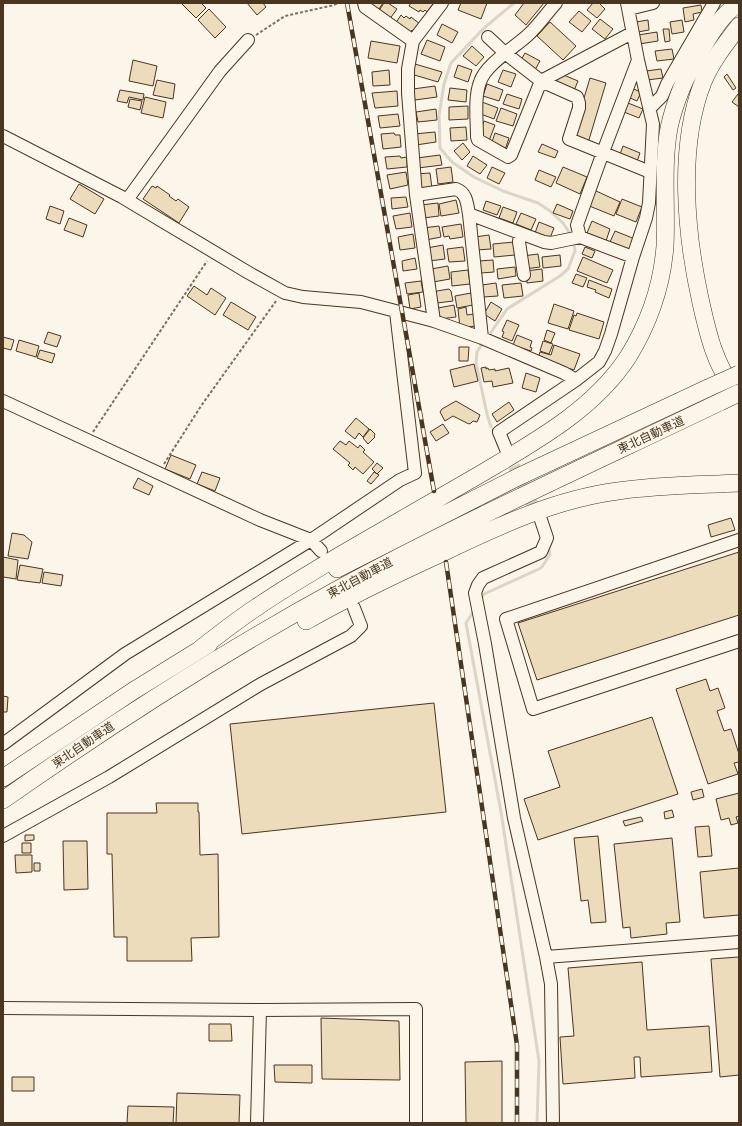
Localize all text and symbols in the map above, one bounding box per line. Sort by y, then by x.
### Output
street label: 東北自動車道 [614,411,687,458]
street label: 東北自動車道 [324,552,396,603]
street label: 東北自動車道 [48,717,118,773]

